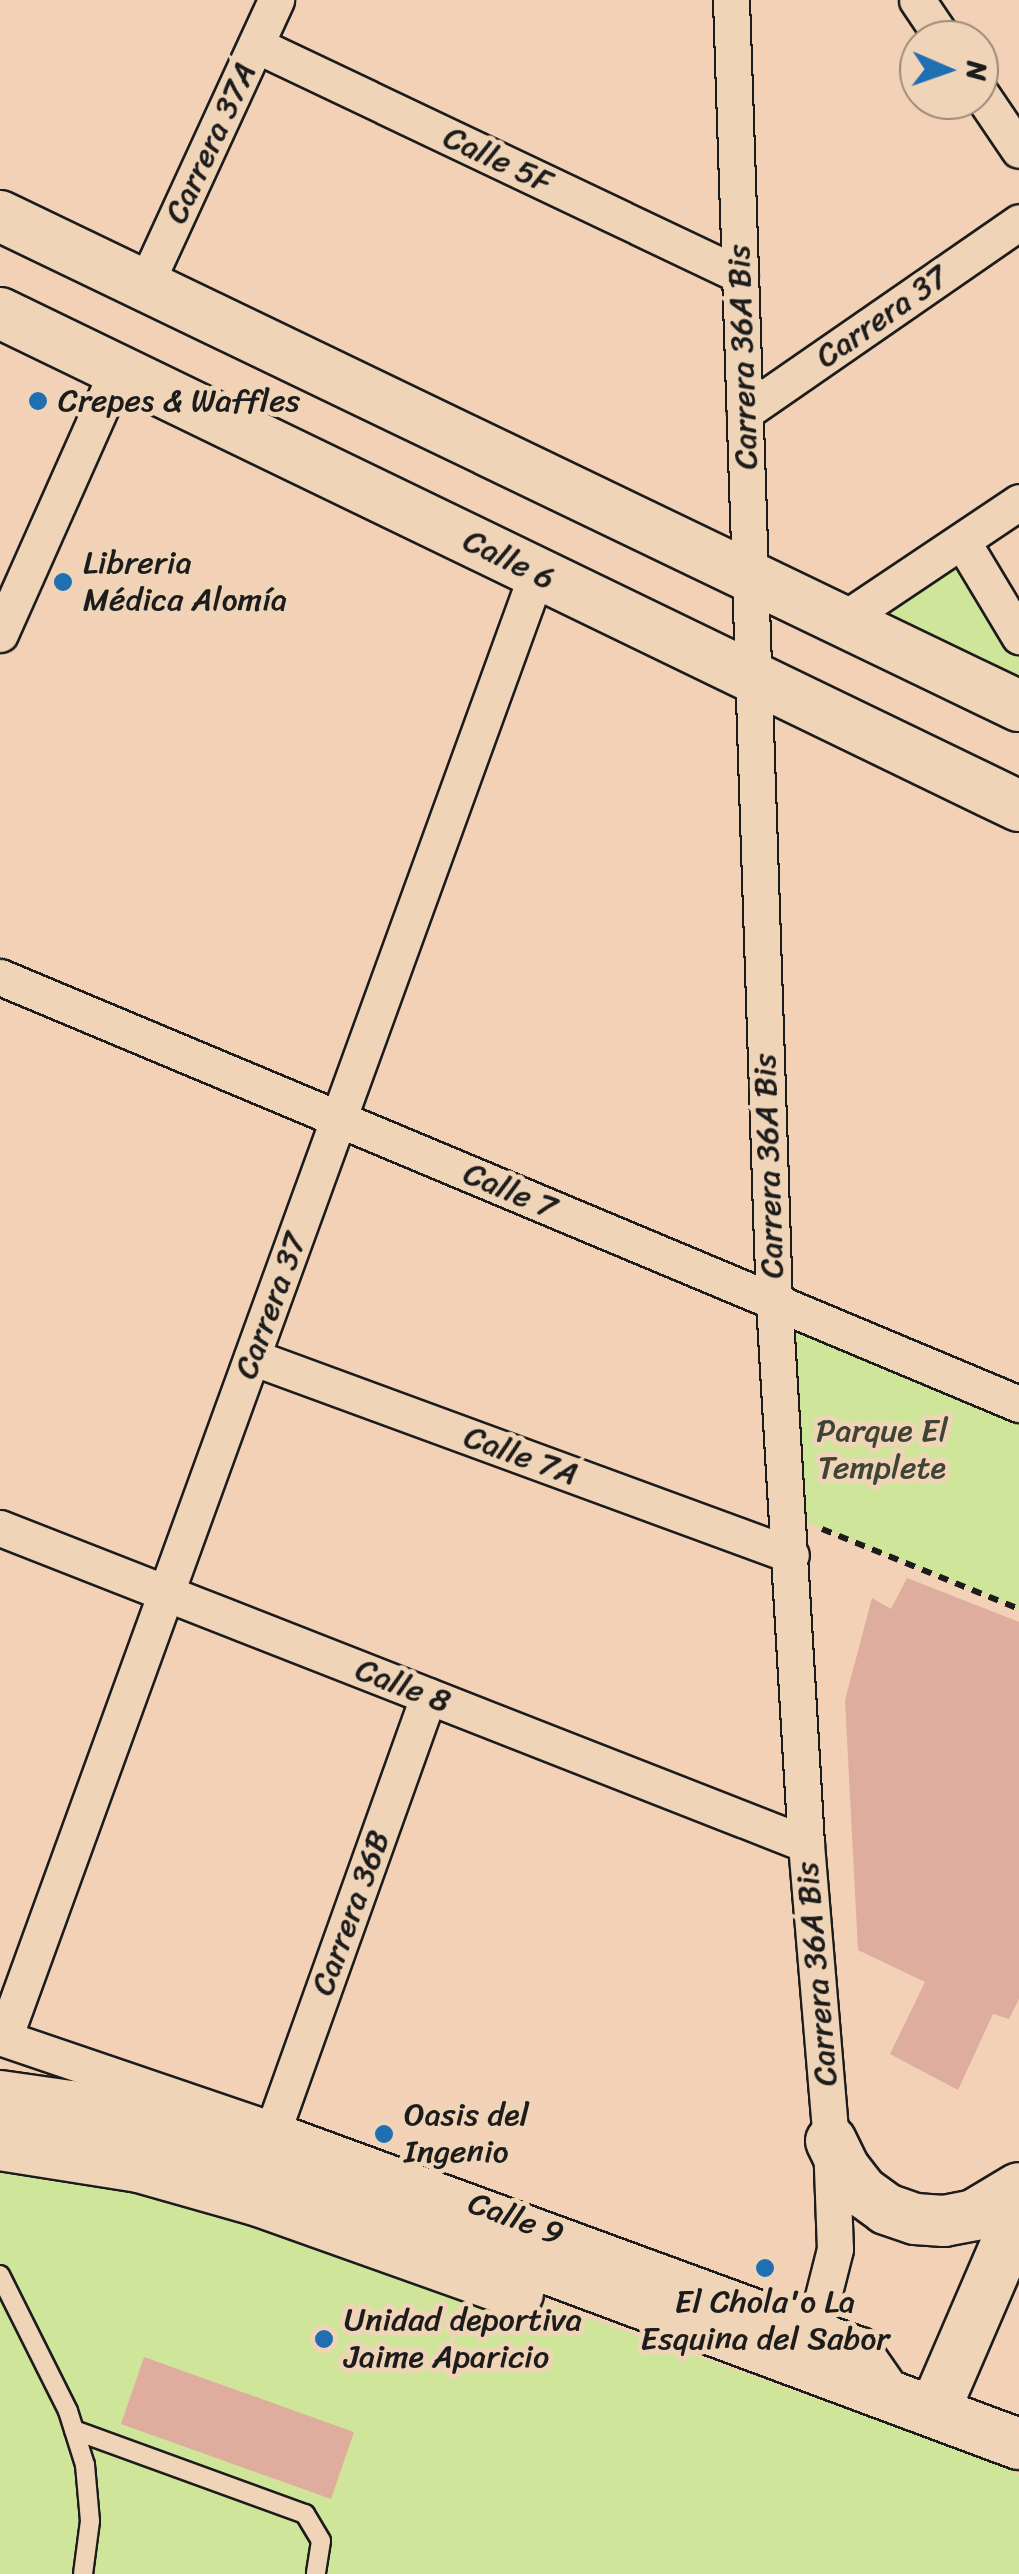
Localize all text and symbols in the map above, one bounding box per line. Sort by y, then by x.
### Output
north arrow [899,20,999,120]
street label: Carrera 37A [157,56,265,230]
text: N [953,60,1002,82]
street label: Calle 5F [437,118,559,202]
street label: Carrera 36A Bis [720,244,766,470]
street label: Carrera 37 [809,258,955,376]
place label: Crepes & Waffles [58,382,300,420]
marker: Crepes & Waffles [27,390,49,412]
street label: Calle 6 [457,521,561,599]
place label: Libreria Médica Alomía [83,545,287,620]
marker: Libreria Médica Alomía [52,571,74,593]
street label: Carrera 36A Bis [746,1053,792,1279]
street label: Calle 7 [458,1154,562,1228]
street label: Carrera 37 [227,1228,315,1384]
park label: Parque El Templete [816,1413,948,1488]
street label: Calle 7A [459,1418,583,1494]
street label: Calle 8 [350,1650,456,1722]
street label: Carrera 36B [304,1826,398,2000]
street label: Carrera 36A Bis [788,1860,846,2088]
place label: Oasis del Ingenio [404,2097,530,2172]
marker: Oasis del Ingenio [373,2123,395,2145]
street label: Calle 9 [463,2184,569,2254]
marker: El Chola'o La Esquina del Sabor [754,2257,776,2279]
place label: El Chola'o La Esquina del Sabor [640,2284,890,2359]
place label: Unidad deportiva Jaime Aparicio [344,2302,583,2377]
marker: Unidad deportiva Jaime Aparicio [313,2328,335,2350]

